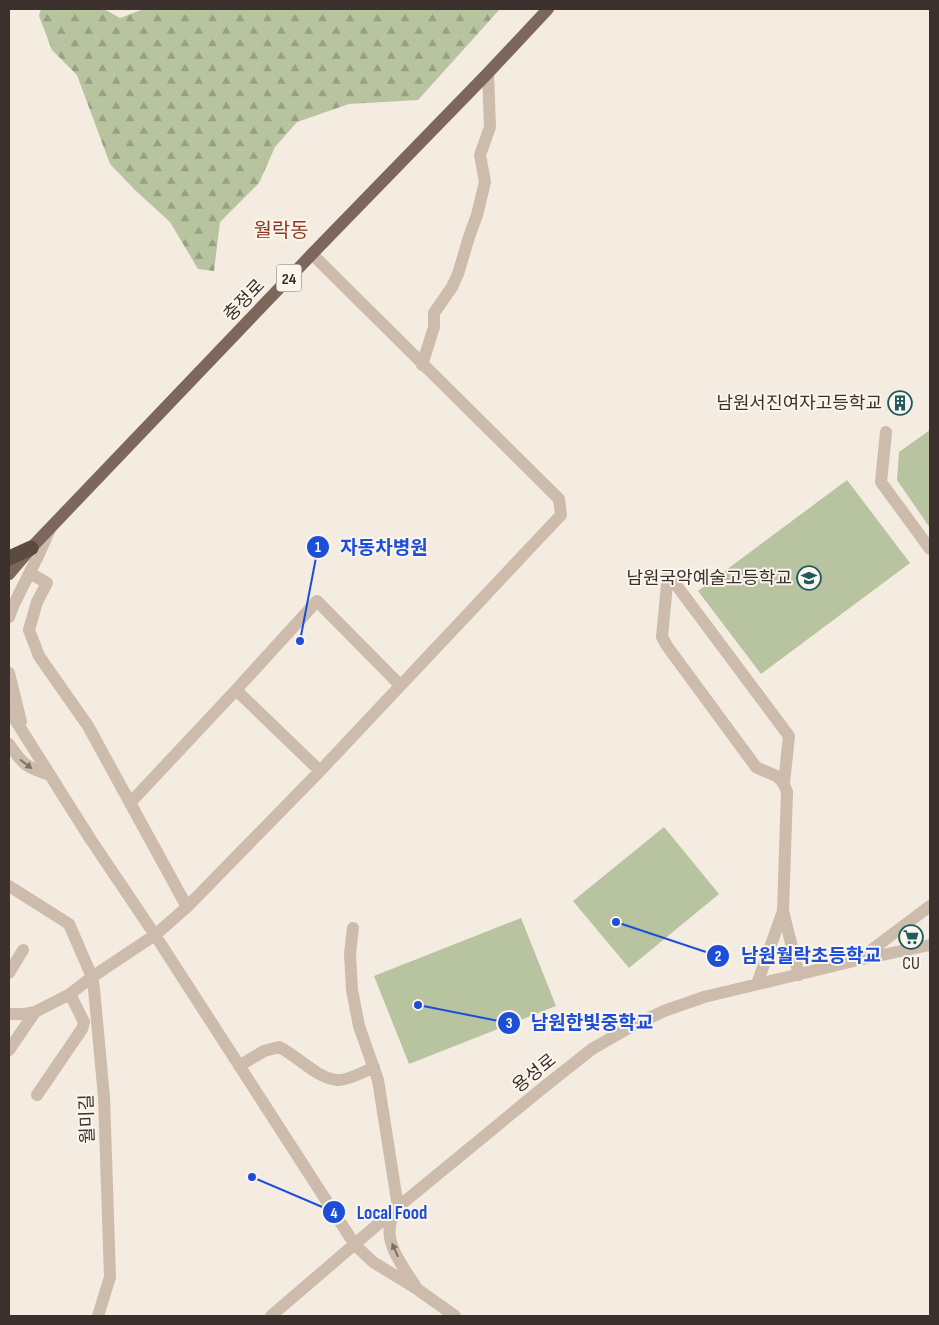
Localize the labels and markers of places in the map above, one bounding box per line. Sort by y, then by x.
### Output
building icon: 남원서진여자고등학교 [887,390,913,416]
place label: 남원서진여자고등학교 [716,393,882,414]
callout: 자동차병원 [305,530,438,564]
school or university icon: 남원국악예술고등학교 [796,565,822,591]
place label: 남원국악예술고등학교 [626,568,792,589]
supermarket icon: CU [898,924,924,950]
callout: 남원월락초등학교 [706,939,891,973]
place label: CU [902,953,920,974]
callout: 남원한빛중학교 [496,1006,664,1040]
callout: Local Food [321,1195,437,1229]

